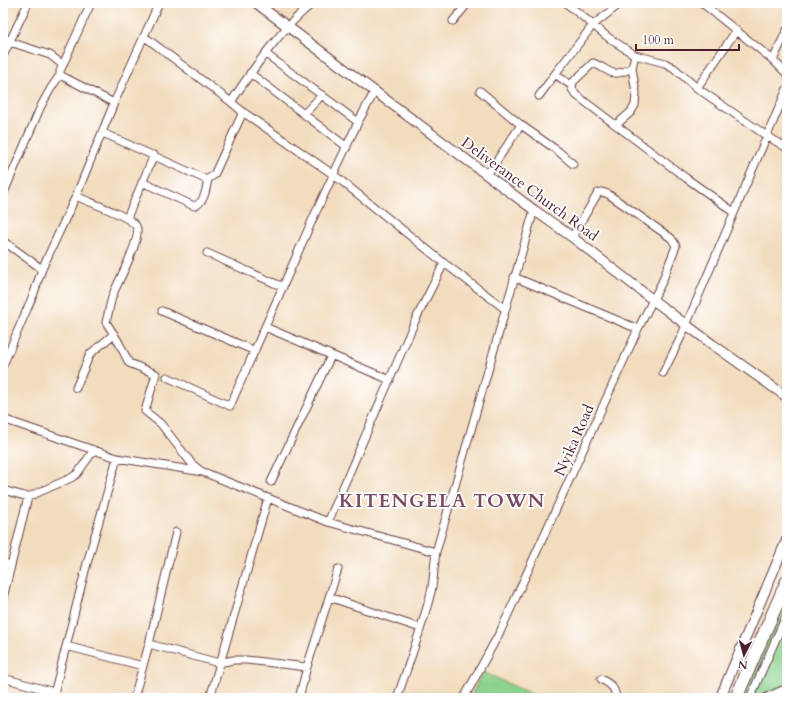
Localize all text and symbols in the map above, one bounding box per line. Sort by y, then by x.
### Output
scale bar [636,26,739,52]
text: 100 m [642,32,675,48]
street label: Deliverance Church Road [457,132,603,246]
street label: Nyika Road [549,401,599,479]
district label: KITENGELA TOWN [339,488,545,514]
north arrow [724,635,764,675]
text: N [737,656,749,672]

